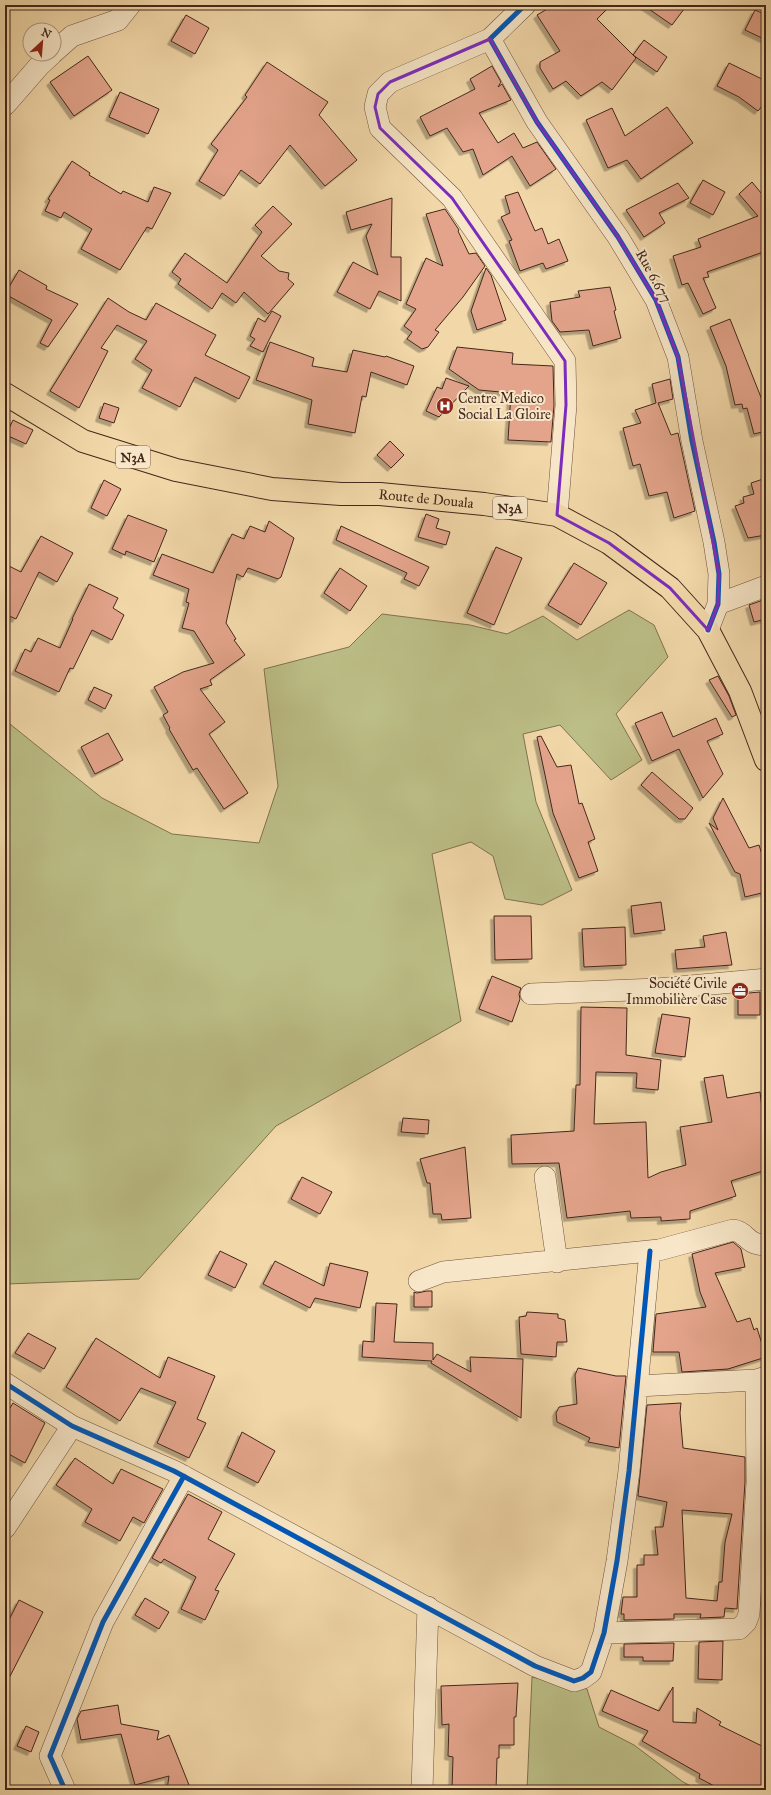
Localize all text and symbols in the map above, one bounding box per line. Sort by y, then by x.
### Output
north arrow [22,22,62,62]
text: N [39,26,54,42]
street label: Rue 6.677 [632,247,675,306]
place label: Centre Medico Social La Gloire [458,390,551,423]
hospital icon: Centre Medico Social La Gloire [435,396,455,416]
road number: N3A [116,446,150,468]
street label: Route de Douala [378,486,475,512]
road number: N3A [493,497,527,519]
place label: Société Civile Immobilière Case [626,975,727,1008]
office icon: Société Civile Immobilière Case [730,981,750,1001]

